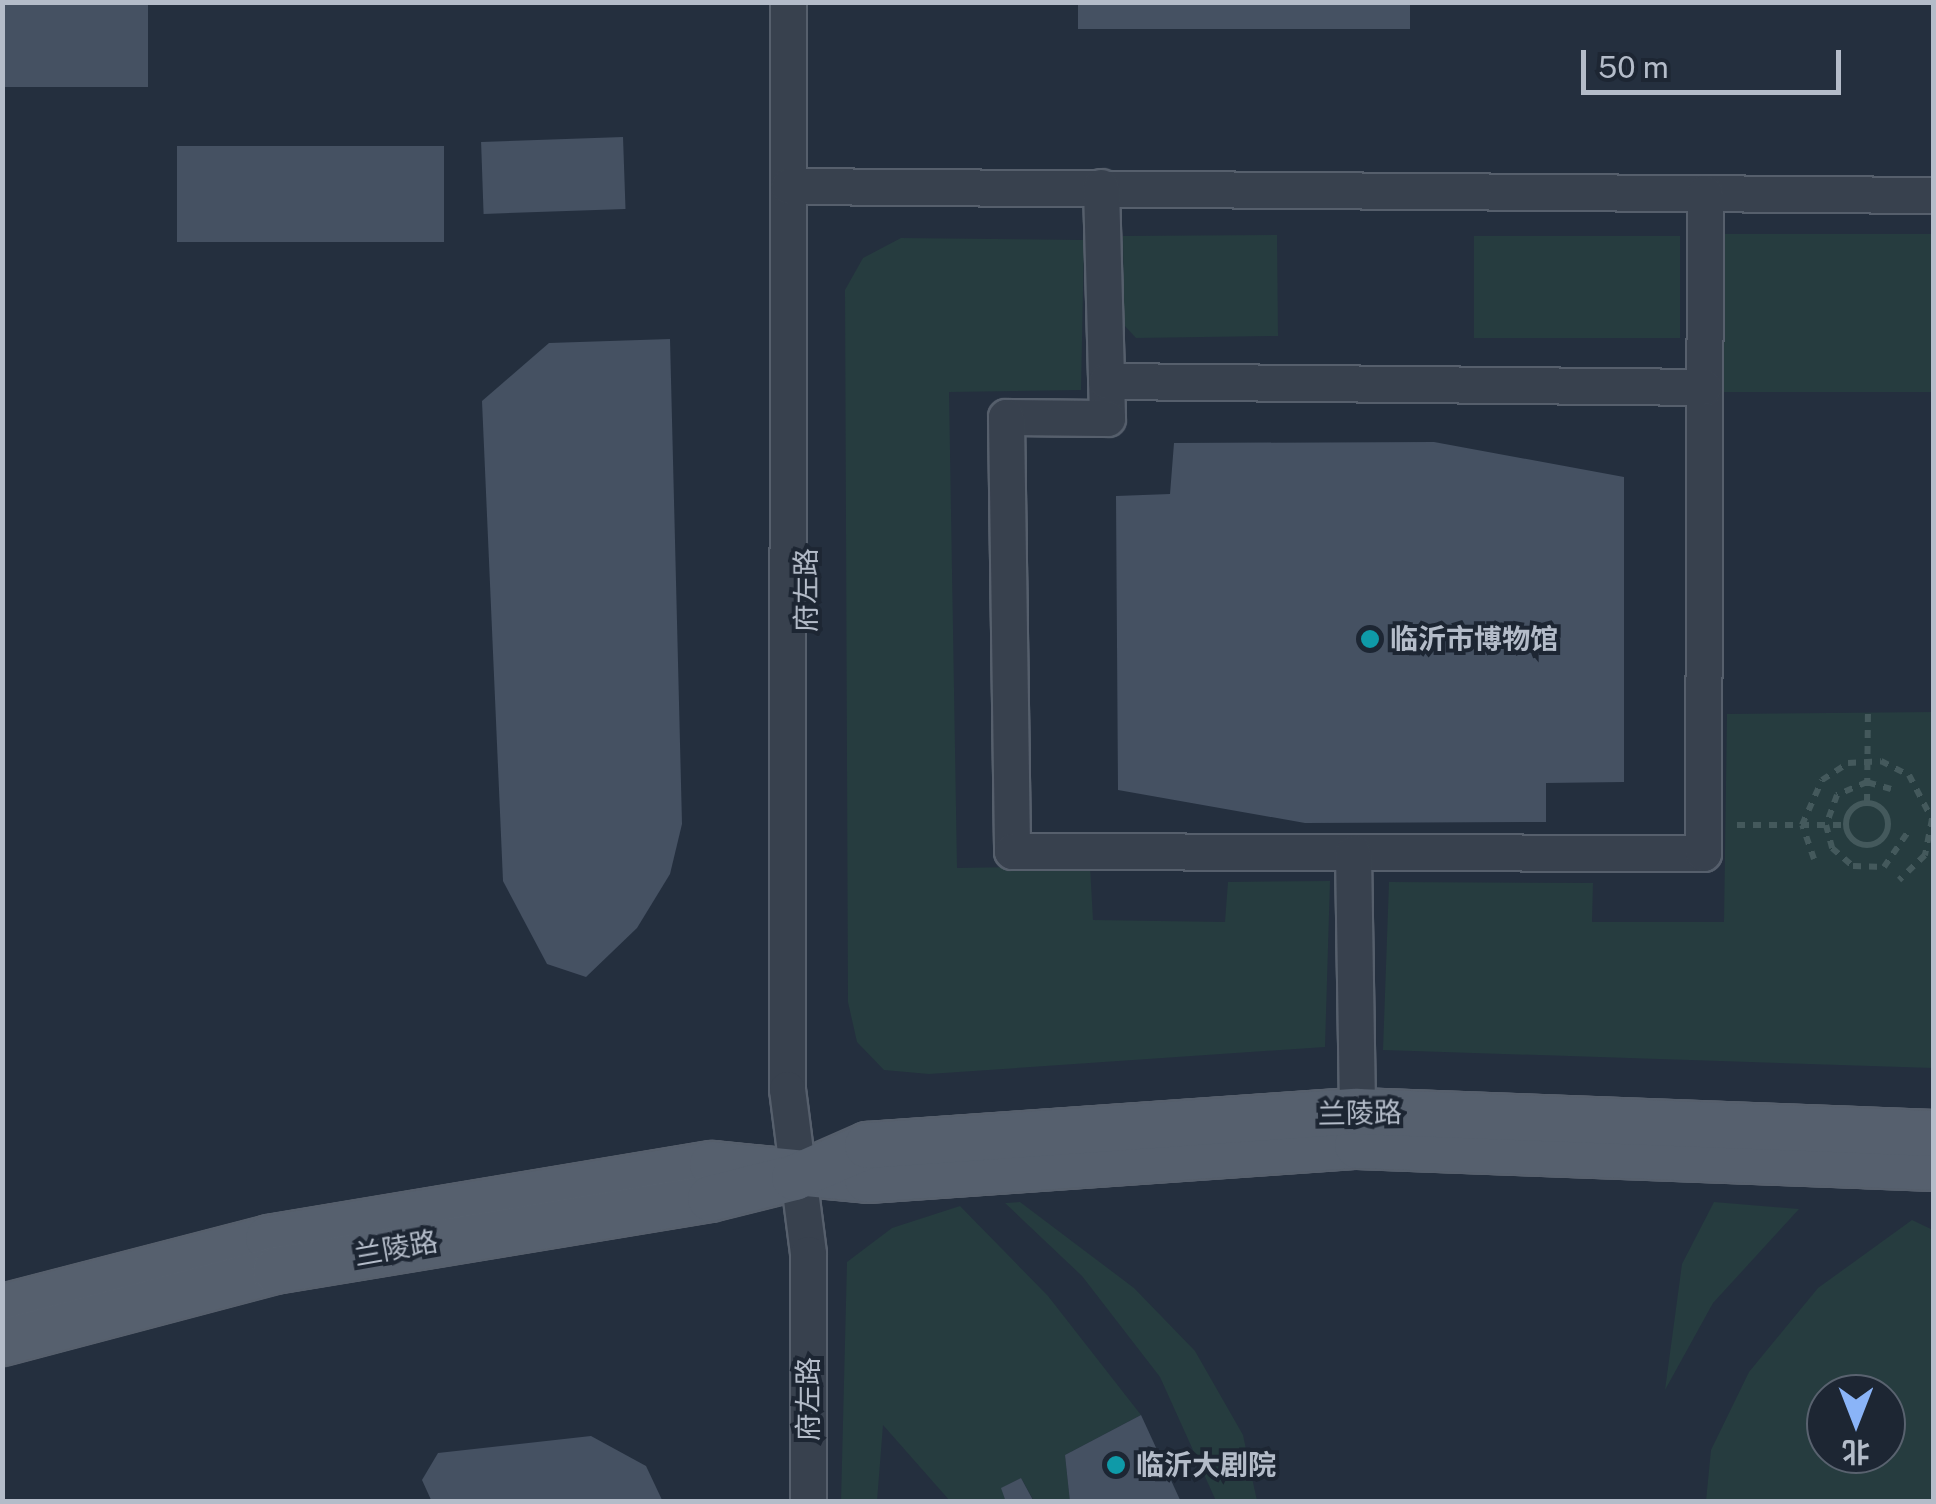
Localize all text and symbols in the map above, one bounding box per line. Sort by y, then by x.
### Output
scale bar [1586,30,1846,92]
text: 50 m [1598,49,1669,85]
street label: 府左路 [789,548,823,632]
place label: 临沂市博物馆 [1390,622,1558,656]
marker: 临沂市博物馆 [1359,628,1381,650]
street label: 兰陵路 [1318,1095,1402,1131]
street label: 兰陵路 [352,1224,440,1272]
street label: 府左路 [791,1357,825,1441]
north arrow [1806,1374,1906,1474]
text: 北 [1842,1436,1870,1469]
place label: 临沂大剧院 [1136,1448,1276,1482]
marker: 临沂大剧院 [1105,1454,1127,1476]

